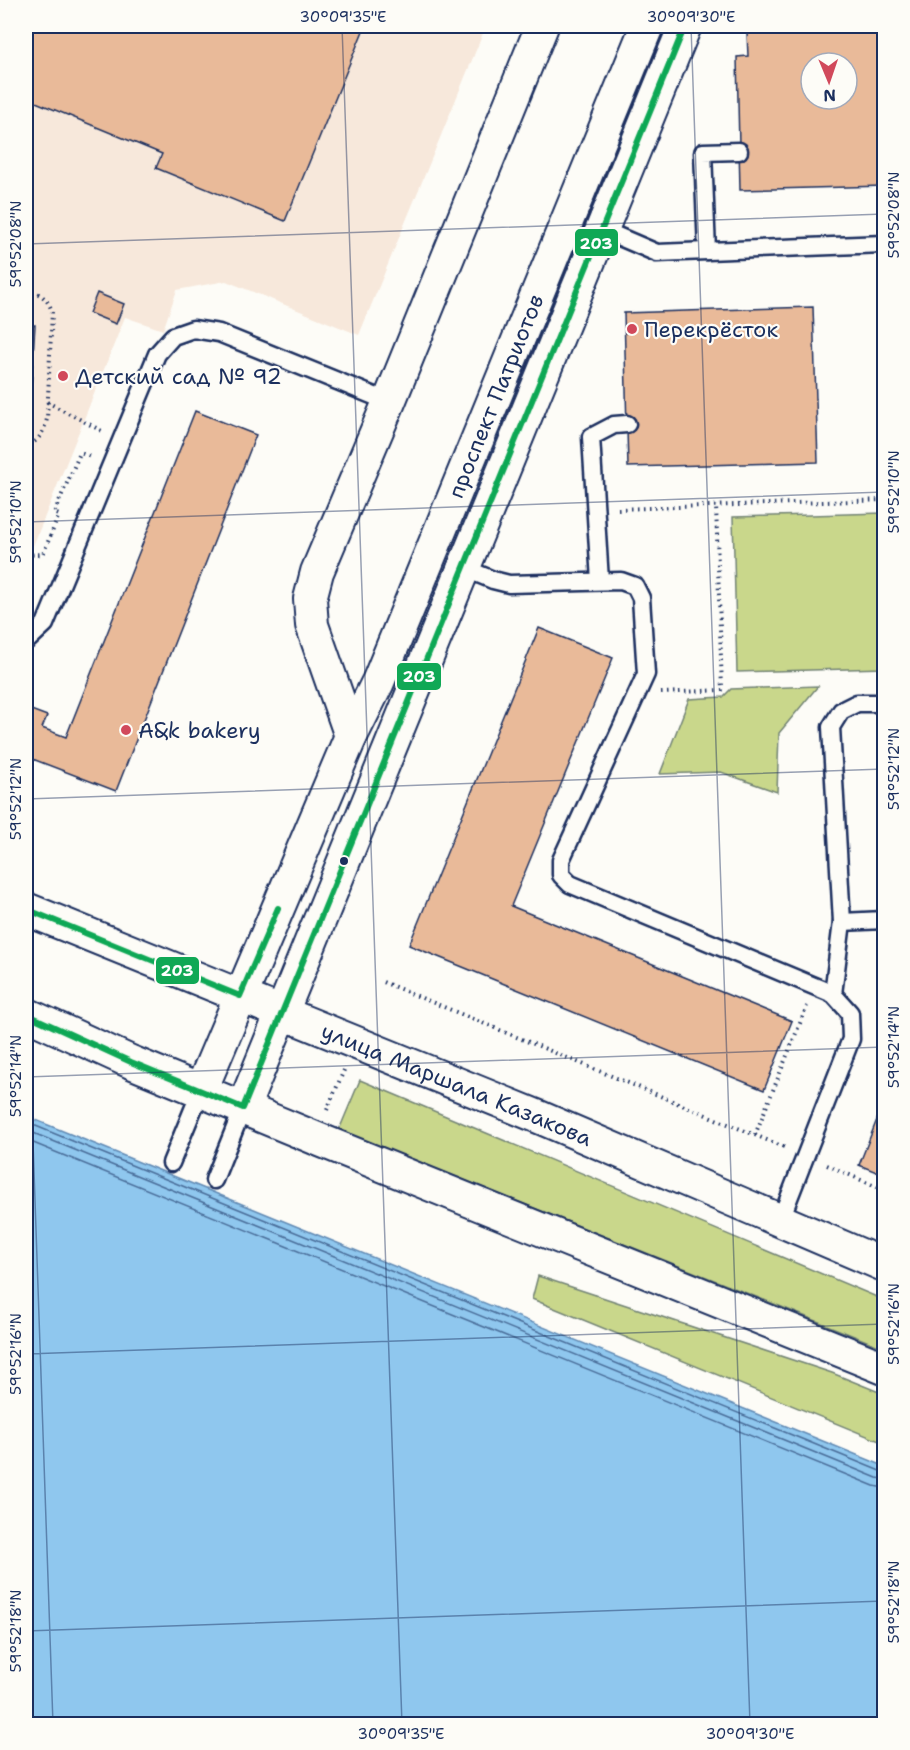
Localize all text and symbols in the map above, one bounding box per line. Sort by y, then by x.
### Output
text: 30°09'35"E [299,7,387,27]
text: 30°09'30"E [647,7,735,27]
north arrow [799,51,859,111]
text: N [823,85,836,106]
text: 59°52'08"N [884,172,904,258]
text: 59°52'08"N [6,201,26,287]
line badge: 203 [574,228,619,257]
text: 203 [580,233,612,254]
street label: проспект Патриотов [441,290,550,502]
place label: Перекрёсток [644,315,778,344]
marker: Перекрёсток [625,322,639,336]
place label: Детский сад № 92 [75,362,282,391]
marker: Детский сад № 92 [56,369,70,383]
text: 59°52'10"N [884,450,904,534]
text: 59°52'10"N [6,480,26,564]
line badge: 203 [396,662,442,691]
text: 203 [403,666,435,687]
place label: A&k bakery [138,716,261,745]
marker: A&k bakery [119,723,133,737]
text: 59°52'12"N [884,728,904,810]
text: 59°52'12"N [6,758,26,840]
unlabelled marker [338,855,350,867]
line badge: 203 [155,956,200,985]
text: 203 [161,960,193,981]
text: 59°52'14"N [884,1006,904,1088]
street label: улица Маршала Казакова [317,1016,597,1153]
text: 59°52'14"N [6,1035,26,1117]
text: 59°52'16"N [884,1283,904,1365]
text: 59°52'16"N [6,1313,26,1395]
text: 59°52'18"N [884,1560,904,1644]
text: 59°52'18"N [6,1589,26,1673]
text: 30°09'35"E [357,1724,445,1744]
text: 30°09'30"E [706,1724,794,1744]

